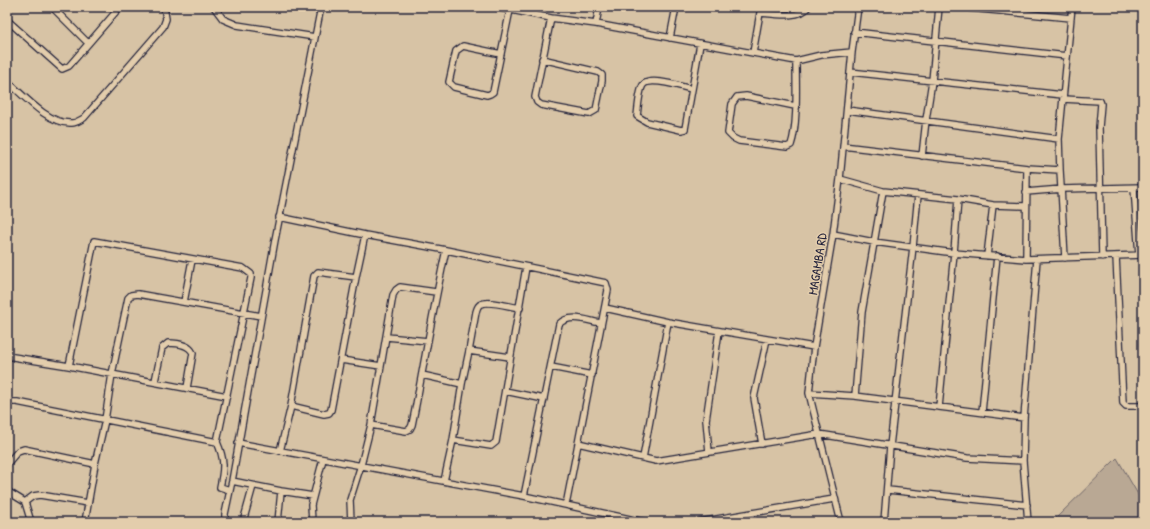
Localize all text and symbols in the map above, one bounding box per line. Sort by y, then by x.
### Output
street label: MAGAMBA RD [803,231,831,296]

